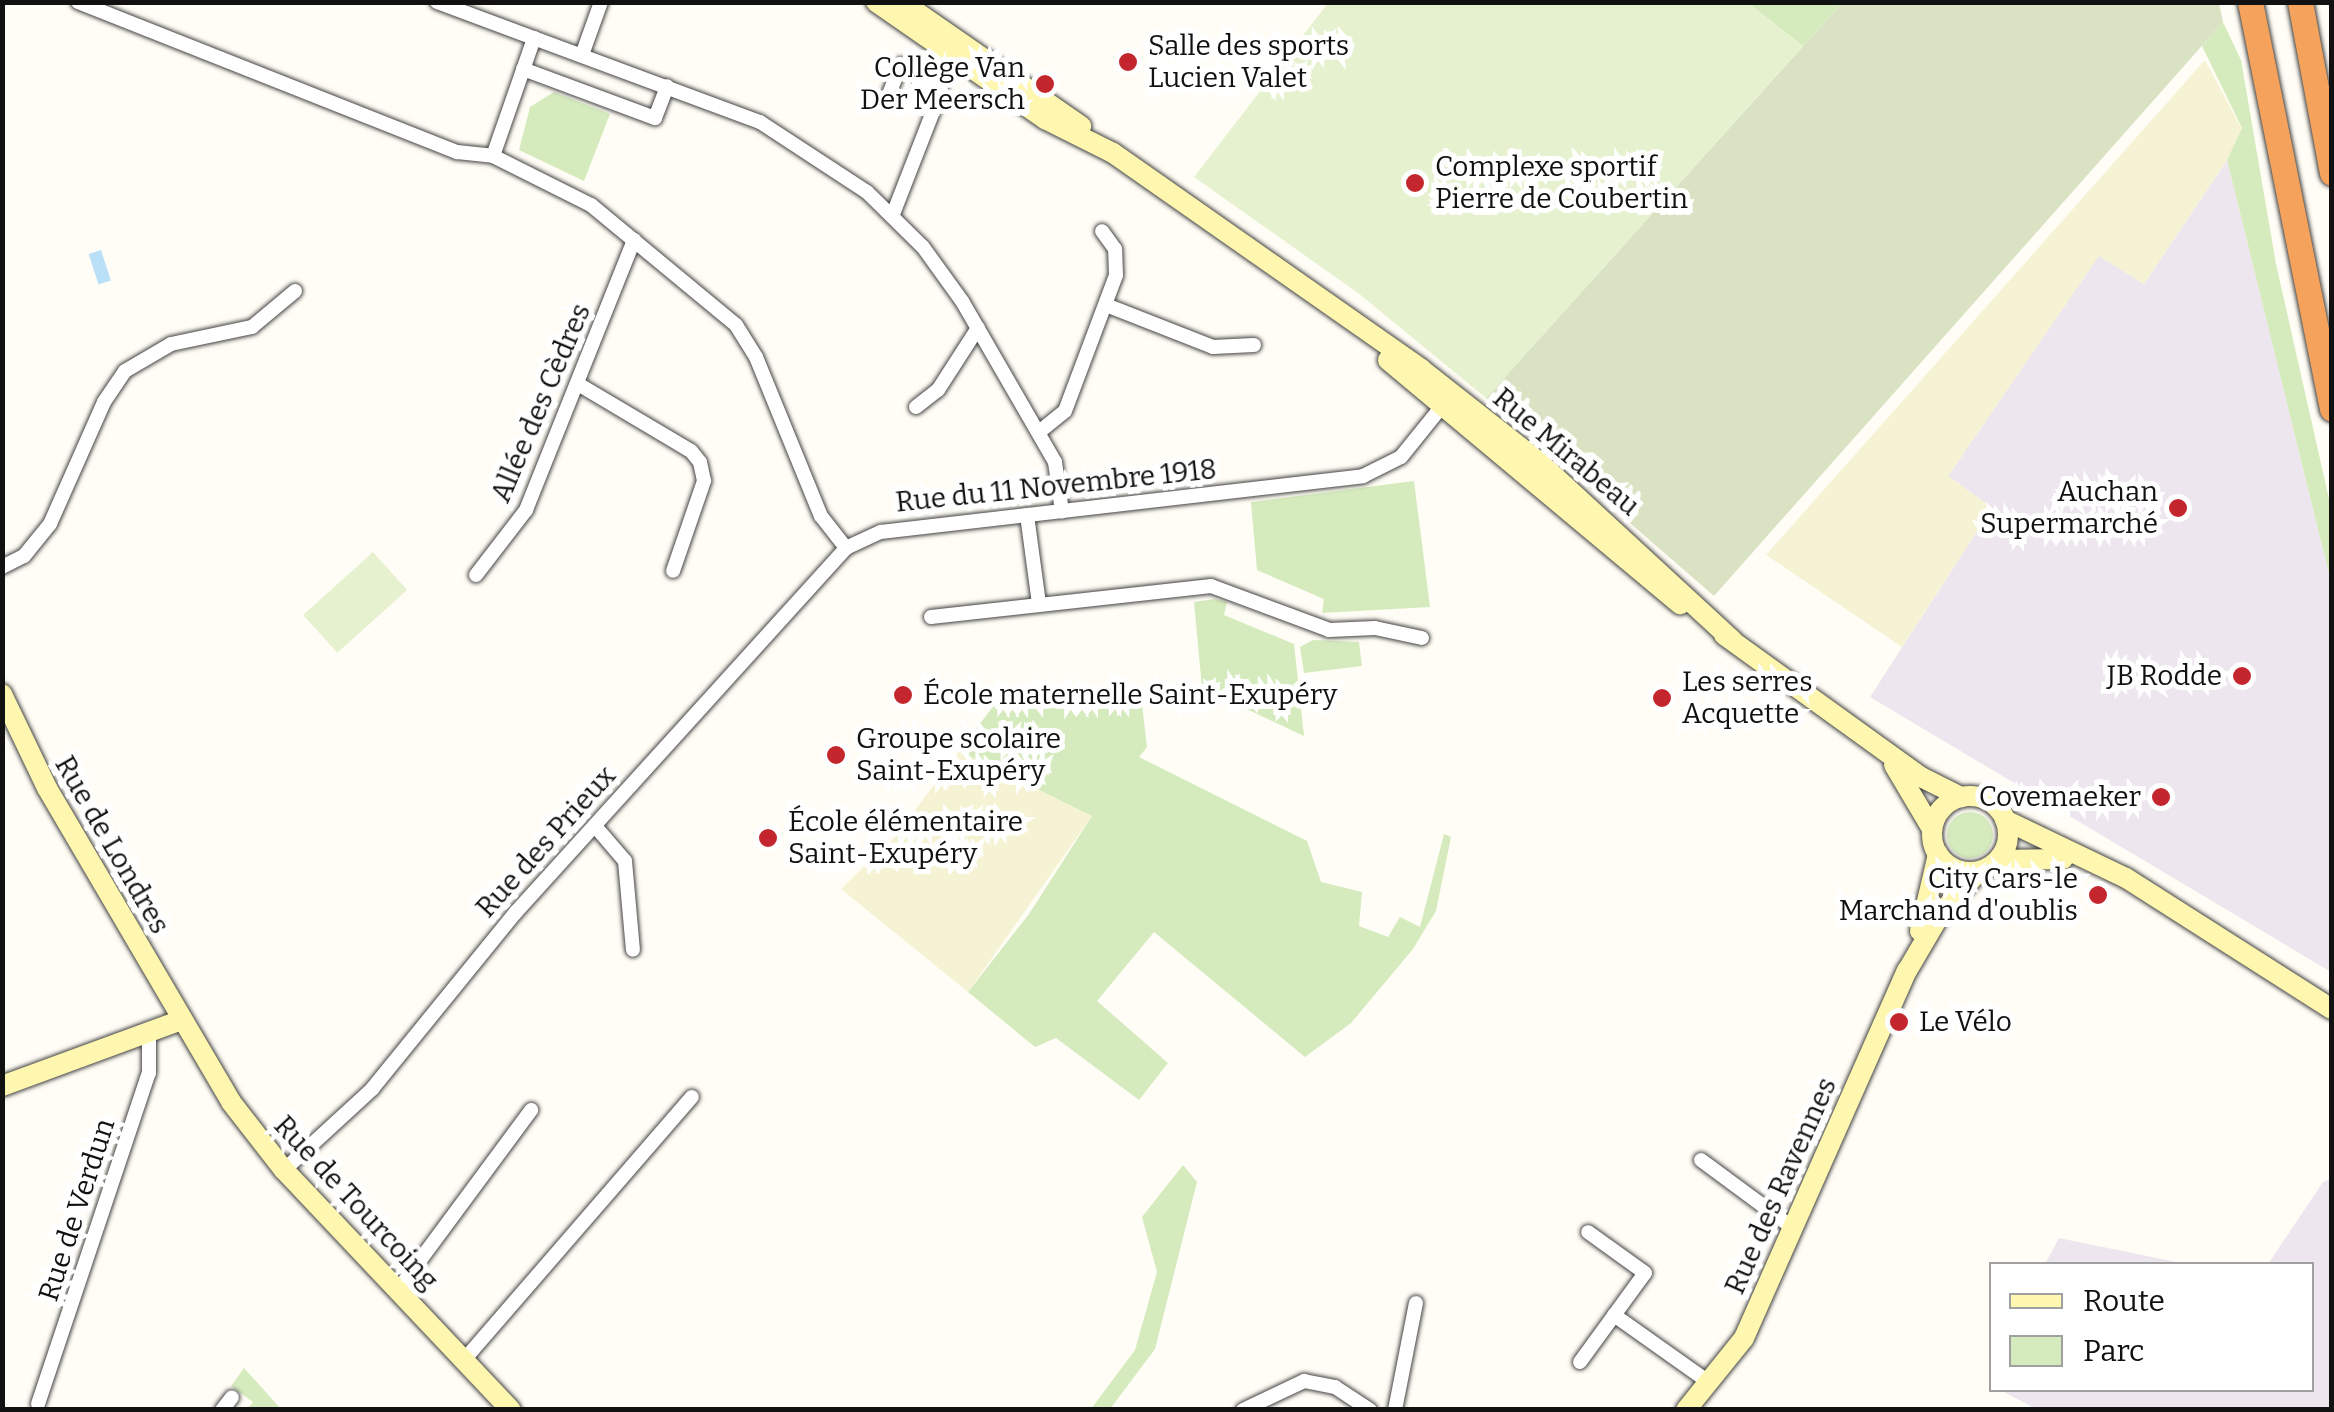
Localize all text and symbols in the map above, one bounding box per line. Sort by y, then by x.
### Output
place label: Salle des sports Lucien Valet [1148,29,1349,95]
place label: Collège Van Der Meersch [860,51,1025,117]
marker: Salle des sports Lucien Valet [1117,51,1139,73]
marker: Collège Van Der Meersch [1034,73,1056,95]
place label: Complexe sportif Pierre de Coubertin [1435,150,1688,216]
marker: Complexe sportif Pierre de Coubertin [1404,172,1426,194]
street label: Allée des Cèdres [484,299,598,507]
street label: Rue Mirabeau [1486,381,1646,523]
street label: Rue du 11 Novembre 1918 [894,452,1218,520]
place label: Auchan Supermarché [1980,475,2158,541]
marker: Auchan Supermarché [2167,497,2189,519]
place label: JB Rodde [2107,659,2222,693]
place label: Les serres Acquette [1682,665,1813,731]
marker: JB Rodde [2231,665,2253,687]
place label: École maternelle Saint-Exupéry [923,678,1337,712]
marker: École maternelle Saint-Exupéry [892,684,914,706]
marker: Les serres Acquette [1651,687,1673,709]
place label: Groupe scolaire Saint-Exupéry [856,722,1061,788]
marker: Groupe scolaire Saint-Exupéry [825,744,847,766]
street label: Rue de Londres [48,750,176,940]
street label: Rue des Prieux [469,759,623,925]
place label: Covemaeker [1979,780,2141,814]
marker: Covemaeker [2150,786,2172,808]
place label: École élémentaire Saint-Exupéry [788,805,1023,871]
marker: École élémentaire Saint-Exupéry [757,827,779,849]
place label: City Cars-le Marchand d'oublis [1839,862,2078,928]
marker: City Cars-le Marchand d'oublis [2087,884,2109,906]
place label: Le Vélo [1919,1005,2012,1039]
marker: Le Vélo [1888,1011,1910,1033]
street label: Rue des Ravennes [1718,1073,1844,1299]
street label: Rue de Tourcoing [267,1109,445,1297]
street label: Rue de Verdun [32,1115,122,1305]
legend [1989,1262,2314,1392]
text: Route [2083,1283,2165,1319]
text: Parc [2083,1333,2145,1369]

